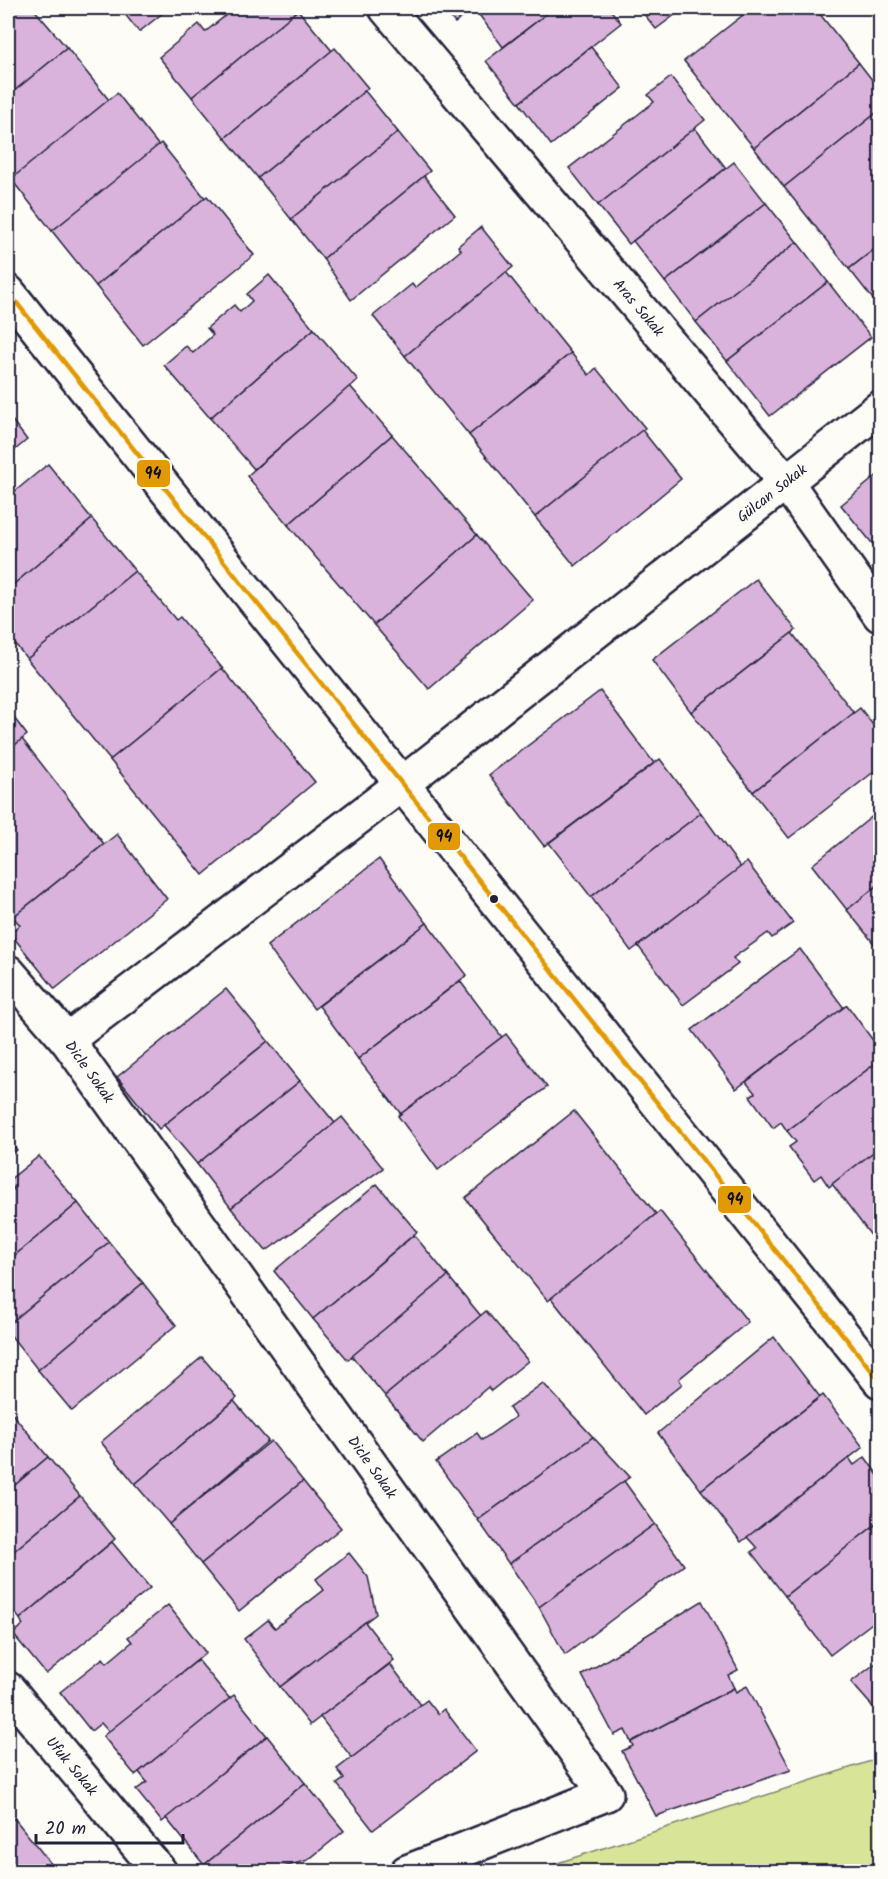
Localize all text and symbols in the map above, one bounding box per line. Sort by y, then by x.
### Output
street label: Aras Sokak [606,274,670,343]
street label: Gülcan Sokak [732,458,813,529]
line badge: 94 [136,459,171,488]
text: 94 [145,462,162,487]
line badge: 94 [427,822,461,851]
text: 94 [436,825,453,850]
unlabelled marker [488,893,500,905]
street label: Dicle Sokak [58,1036,120,1109]
line badge: 94 [717,1185,752,1214]
text: 94 [727,1188,744,1213]
street label: Dicle Sokak [341,1431,403,1505]
street label: Ufuk Sokak [39,1732,104,1802]
scale bar [36,1807,183,1845]
text: 20 m [45,1815,86,1844]

